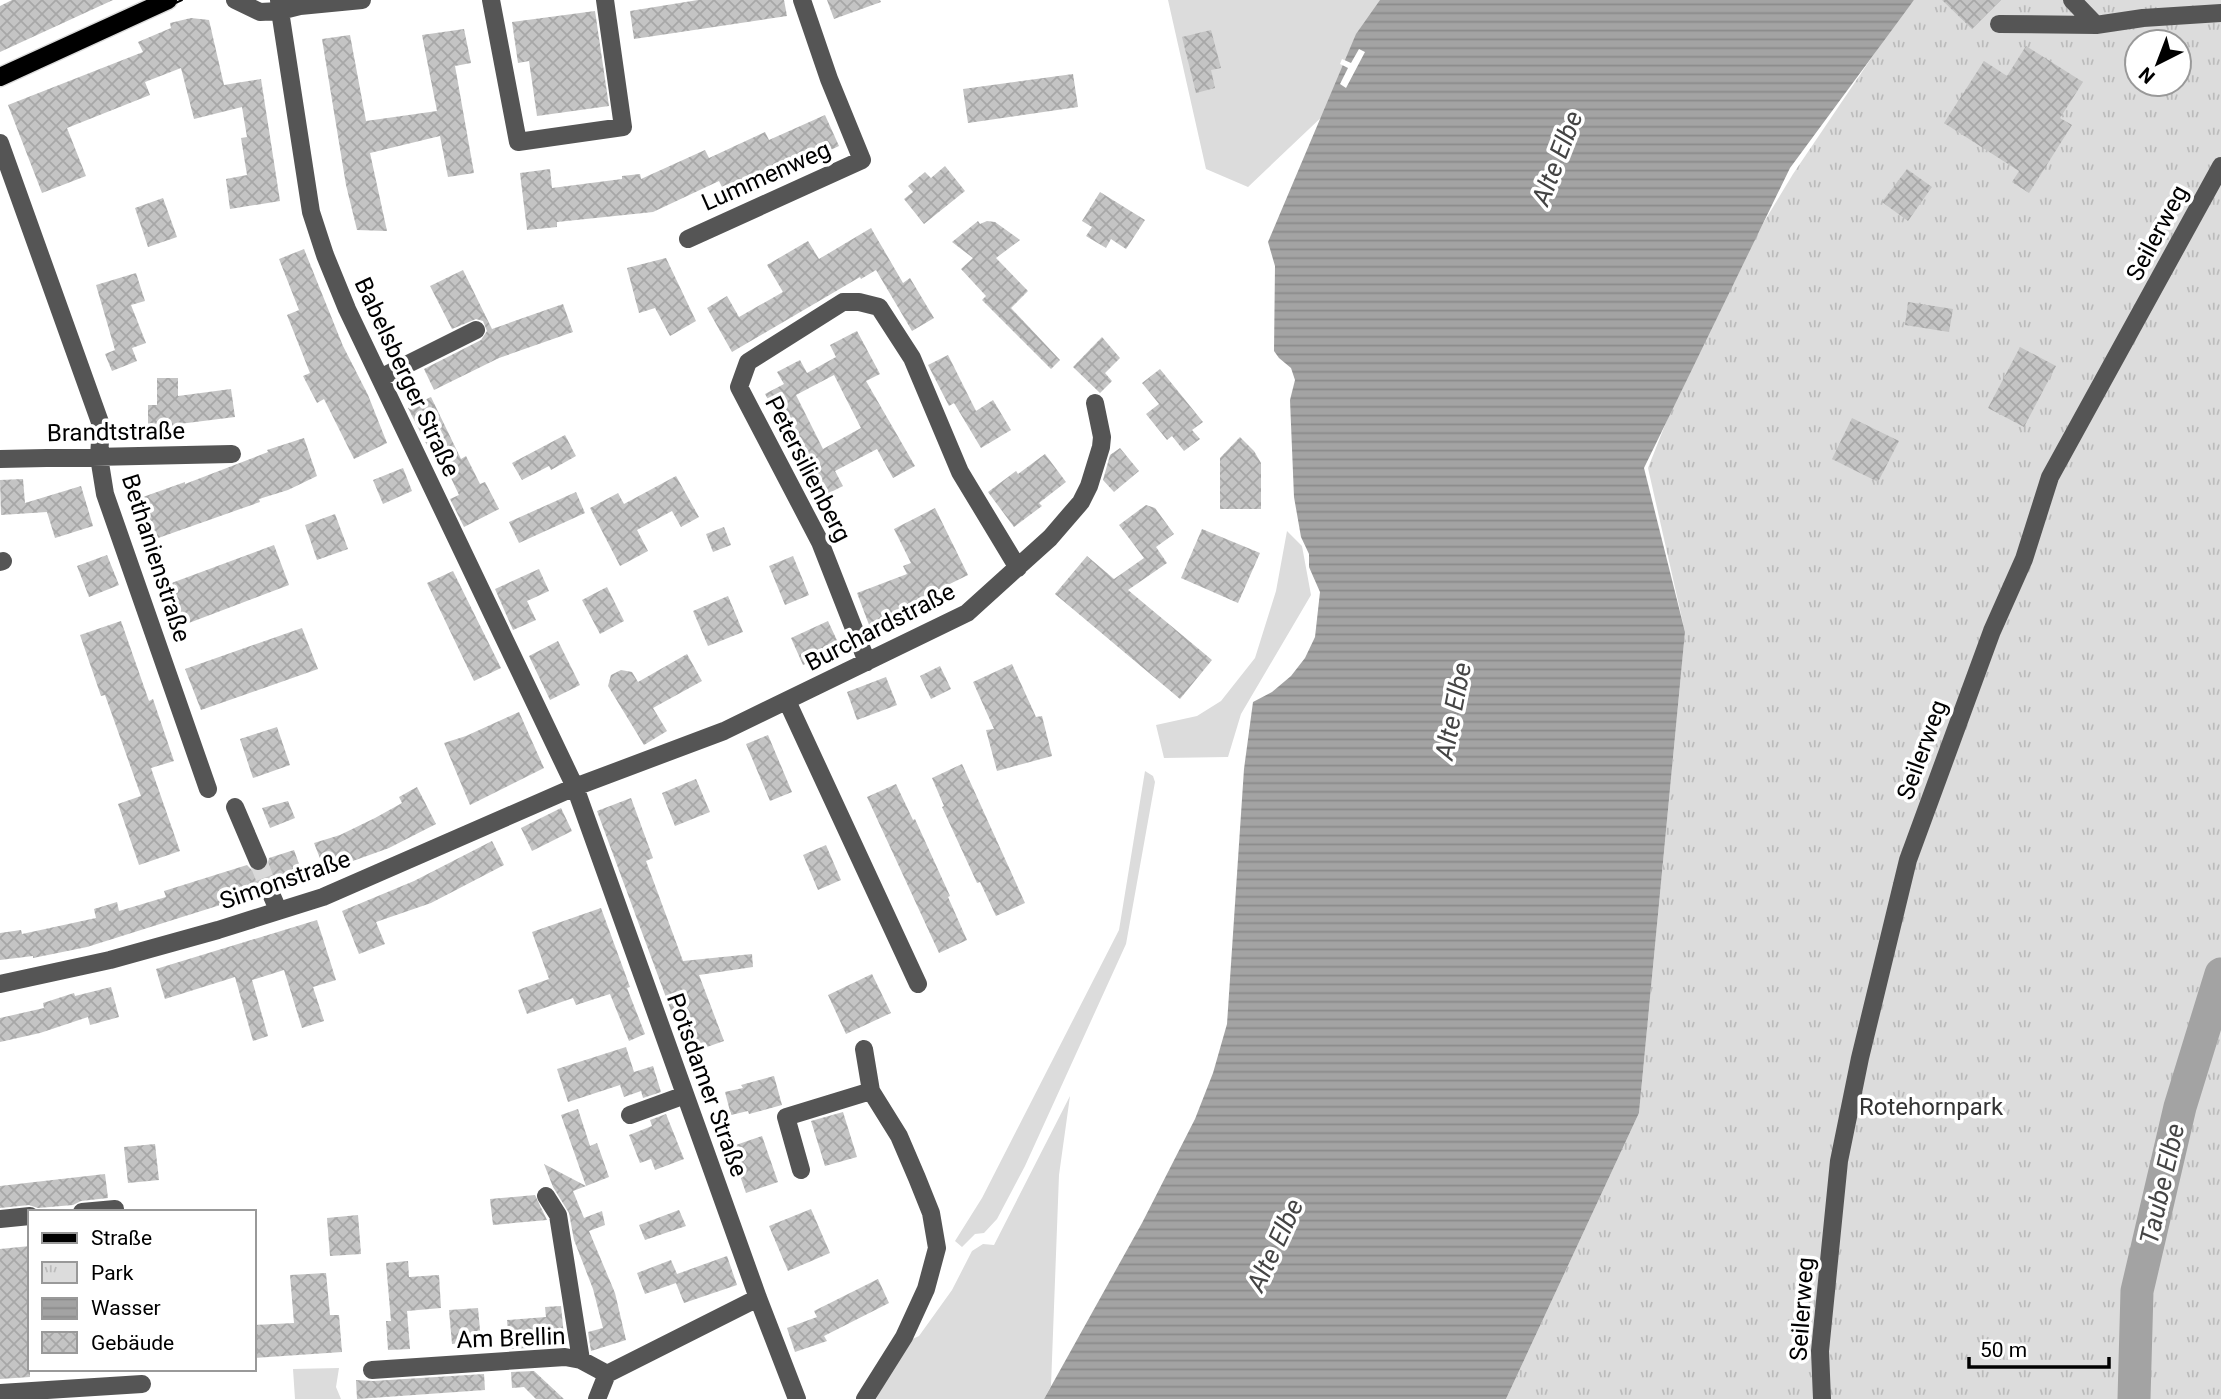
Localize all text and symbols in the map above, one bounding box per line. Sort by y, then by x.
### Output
north arrow [2123,28,2193,98]
text: N [2134,62,2160,88]
water label: Alte Elbe [1525,107,1589,211]
street label: Lummenweg [697,135,835,217]
street label: Seilerweg [2120,181,2194,285]
street label: Babelsberger Straße [349,273,465,481]
street label: Petersilienberg [759,391,857,547]
street label: Brandtstraße [47,417,185,447]
street label: Bethanienstraße [116,471,196,645]
street label: Burchardstraße [800,577,960,677]
water label: Alte Elbe [1428,660,1477,764]
street label: Seilerweg [1891,696,1953,804]
street label: Simonstraße [216,845,354,915]
street label: Potsdamer Straße [661,989,753,1181]
park label: Rotehornpark [1859,1093,2004,1121]
water label: Taube Elbe [2134,1121,2190,1247]
water label: Alte Elbe [1240,1194,1309,1298]
legend [28,1210,256,1371]
text: Straße [91,1226,152,1250]
street label: Seilerweg [1784,1256,1820,1362]
text: Park [91,1261,134,1285]
text: Wasser [91,1296,161,1320]
street label: Am Brellin [456,1322,566,1354]
scale bar [1969,1326,2109,1370]
text: Gebäude [91,1331,174,1355]
text: 50 m [1980,1338,2027,1362]

